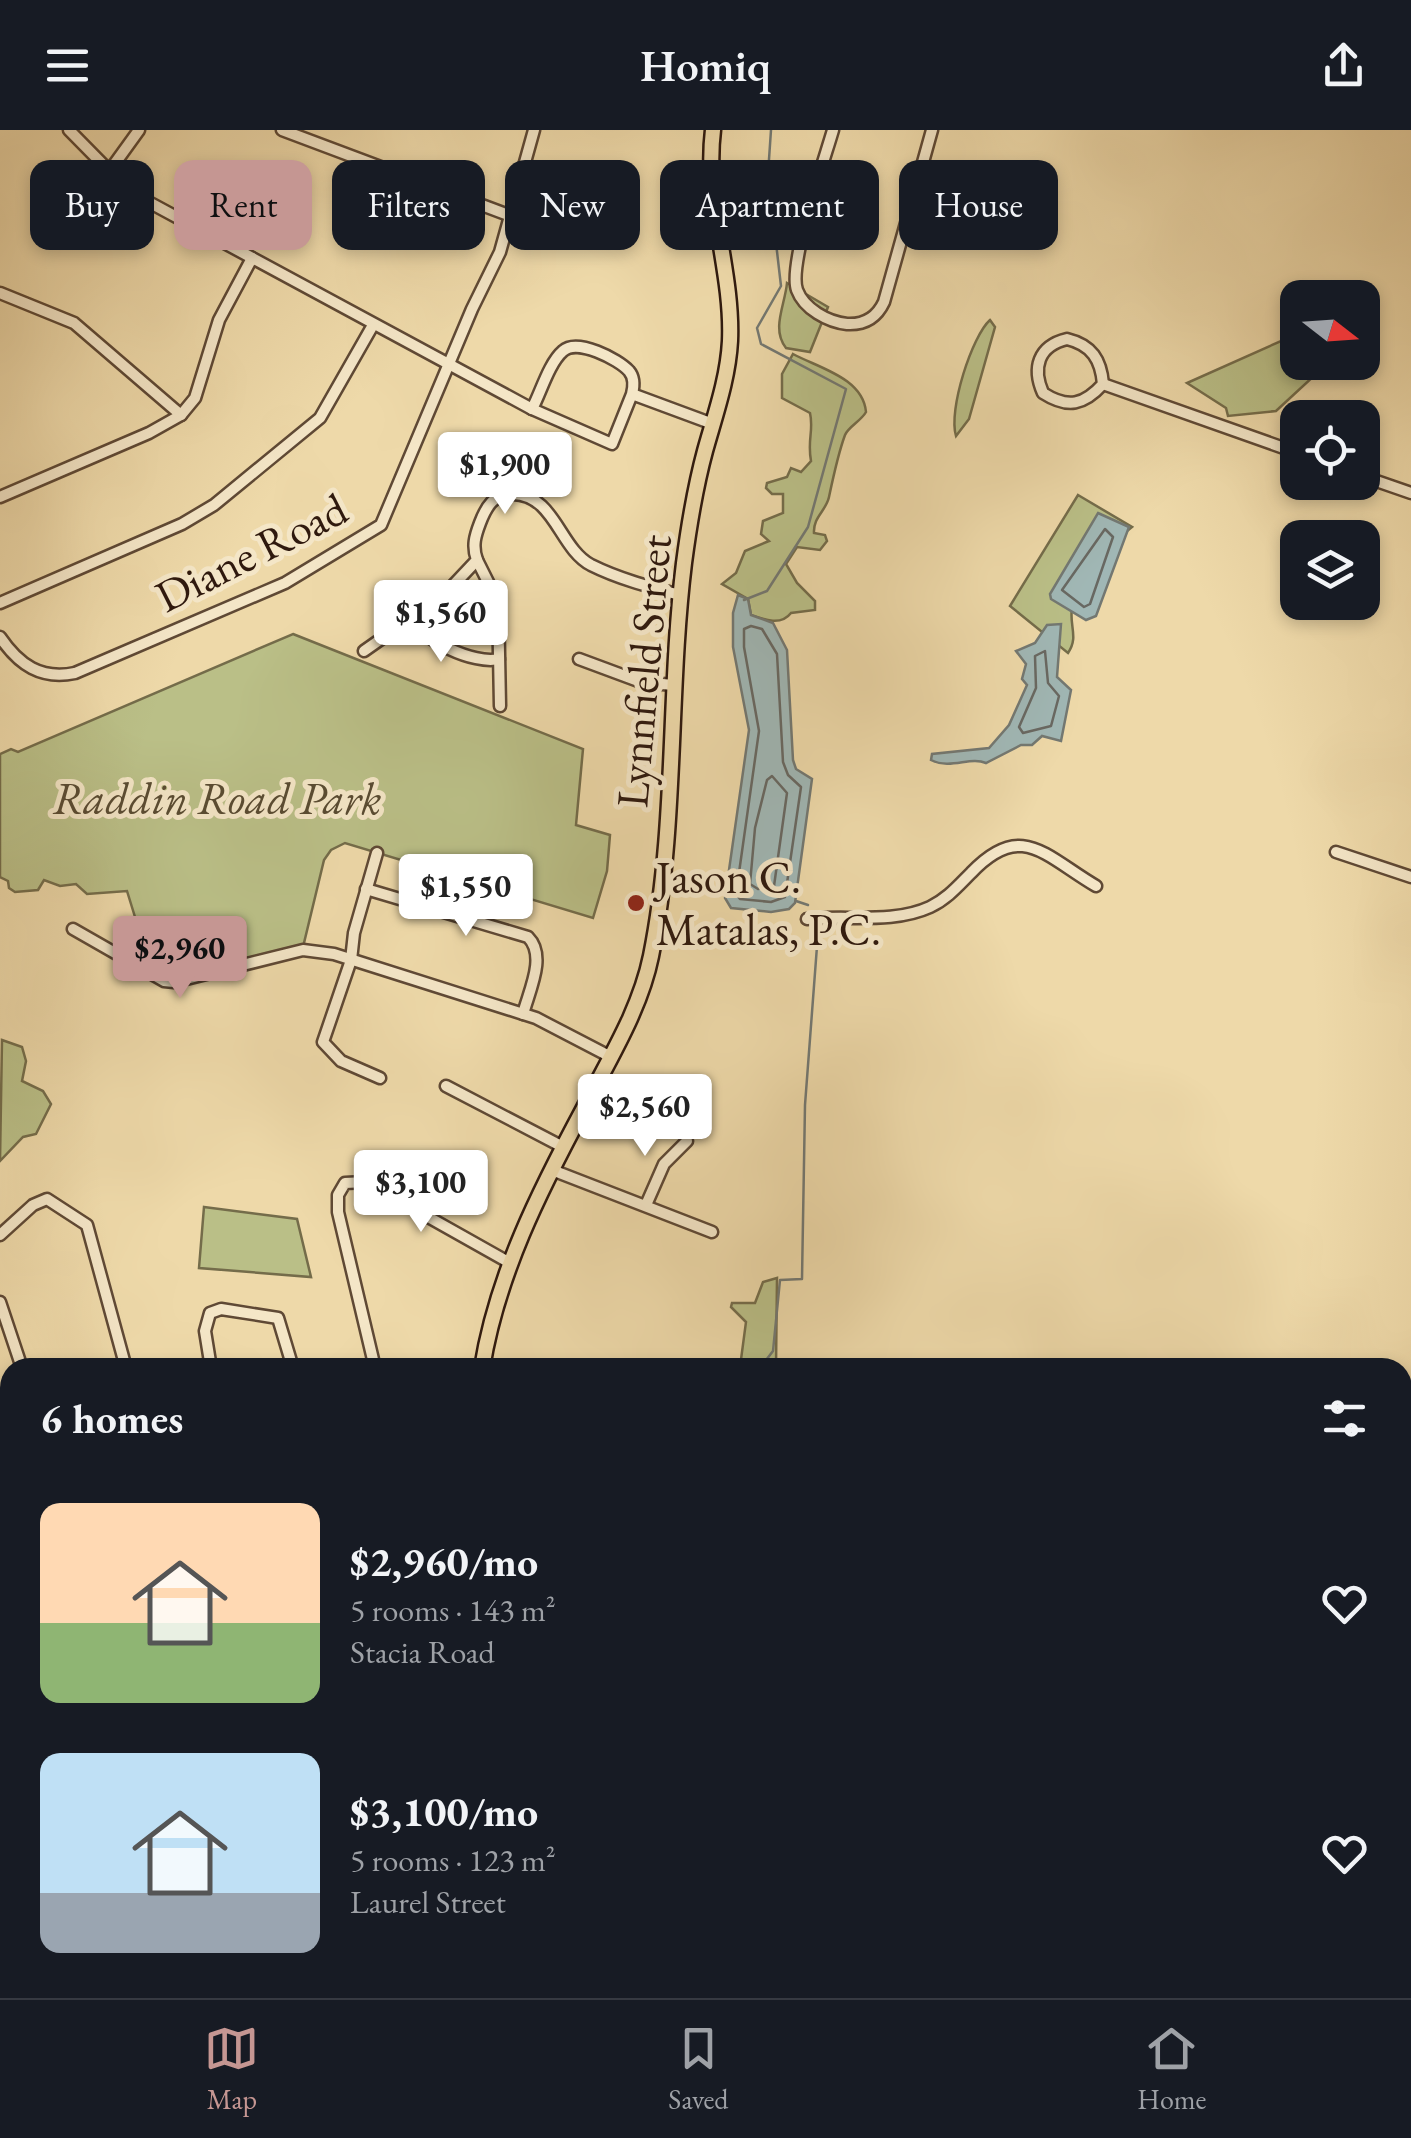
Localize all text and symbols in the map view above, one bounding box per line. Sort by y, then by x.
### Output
text: Homiq [640,36,771,94]
icon: menu [40,38,95,93]
icon: share [1316,38,1371,93]
chip: Buy [30,160,154,250]
chip: Rent [174,160,312,250]
chip: Filters [332,160,485,250]
chip: New [505,160,640,250]
chip: Apartment [660,160,879,250]
chip: House [899,160,1058,250]
north arrow [1280,280,1380,380]
map controls [1280,280,1380,620]
button: locate [1280,400,1380,500]
pin: $1,900 [424,432,586,517]
text: $1,900 [460,443,550,485]
street label: Diane Road [145,479,357,625]
button: layers [1280,520,1380,620]
street label: Lynnfield Street [602,532,684,810]
pin: $1,560 [360,580,522,665]
text: $1,560 [396,591,486,633]
park label: Raddin Road Park [52,769,382,827]
place label: Jason C. Matalas, P.C. [652,848,881,958]
pin: $1,550 [385,854,547,939]
text: $1,550 [421,865,511,907]
marker: Jason C. Matalas, P.C. [625,892,647,914]
pin: $2,960 [99,916,261,1001]
text: $2,960 [135,927,225,969]
pin: $2,560 [564,1074,726,1159]
text: $2,560 [600,1085,690,1127]
pin: $3,100 [340,1150,502,1235]
text: $3,100 [376,1161,466,1203]
text: 6 homes [40,1391,183,1446]
icon: filters [1317,1391,1372,1446]
text: $2,960/mo [350,1534,538,1589]
icon: home [120,1543,240,1663]
icon: heart [1317,1576,1372,1631]
text: 5 rooms · 143 m² [350,1589,556,1631]
text: Stacia Road [350,1631,495,1673]
text: $3,100/mo [350,1784,538,1839]
icon: home [120,1793,240,1913]
icon: heart [1317,1826,1372,1881]
text: 5 rooms · 123 m² [350,1839,556,1881]
text: Laurel Street [350,1881,506,1923]
tab: Map [204,2021,259,2117]
tab: Saved [668,2021,728,2117]
tab: Home [1137,2021,1207,2117]

